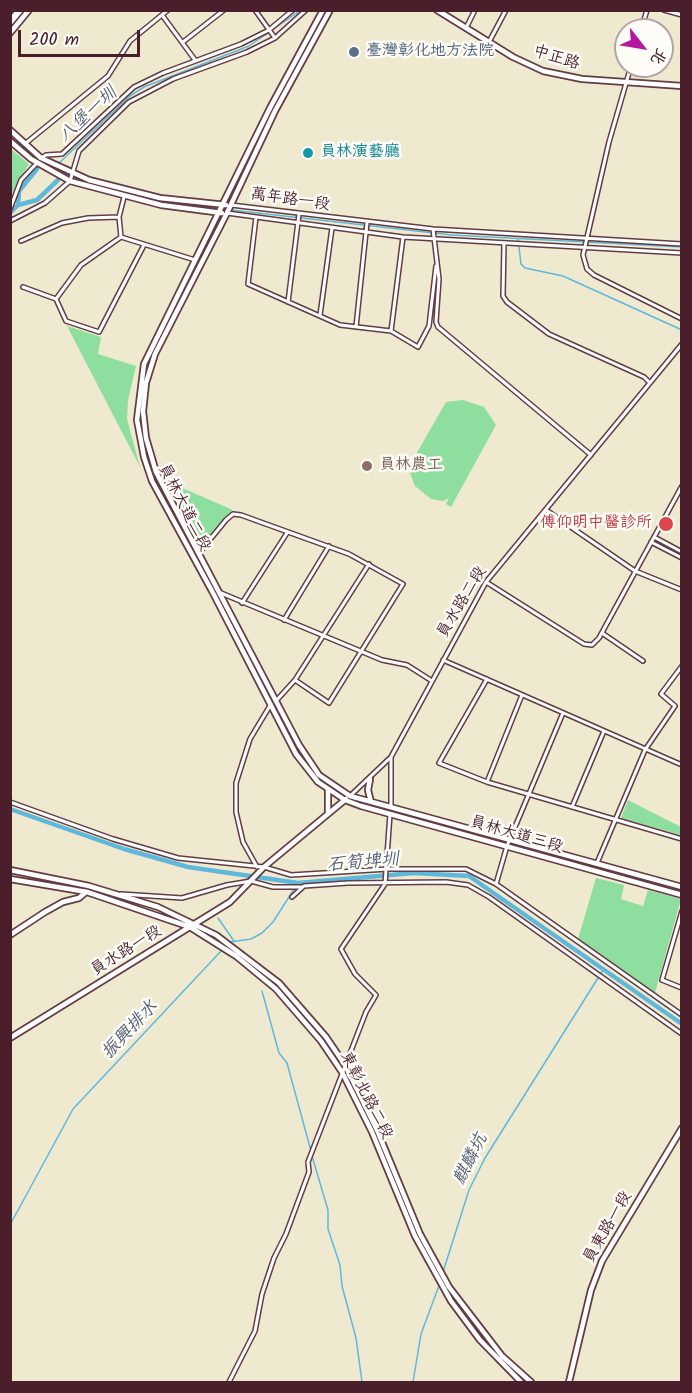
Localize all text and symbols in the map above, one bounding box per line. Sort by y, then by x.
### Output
scale bar [21,18,142,56]
north arrow [614,18,674,78]
text: 200 m [29,26,79,55]
place label: 臺灣彰化地方法院 [366,42,494,62]
street label: 中正路 [530,43,582,75]
text: 北 [643,43,673,70]
marker: 臺灣彰化地方法院 [347,45,361,59]
water label: 八堡一圳 [55,84,123,148]
place label: 員林演藝廳 [320,143,400,163]
marker: 員林演藝廳 [301,146,315,160]
street label: 萬年路一段 [249,186,331,216]
place label: 員林農工 [379,456,443,476]
marker: 員林農工 [360,459,374,473]
street label: 員林大道二段 [153,461,213,555]
place label: 傅仰明中醫診所 [540,514,652,534]
marker: 傅仰明中醫診所 [657,515,675,533]
street label: 員水路二段 [434,564,492,642]
street label: 員林大道三段 [467,814,565,858]
water label: 石筍埤圳 [326,850,400,878]
street label: 員水路一段 [88,923,166,981]
water label: 振興排水 [99,997,163,1065]
street label: 東彰北路二段 [335,1049,395,1143]
water label: 麒麟坑 [450,1131,494,1189]
street label: 員東路一段 [581,1189,637,1267]

